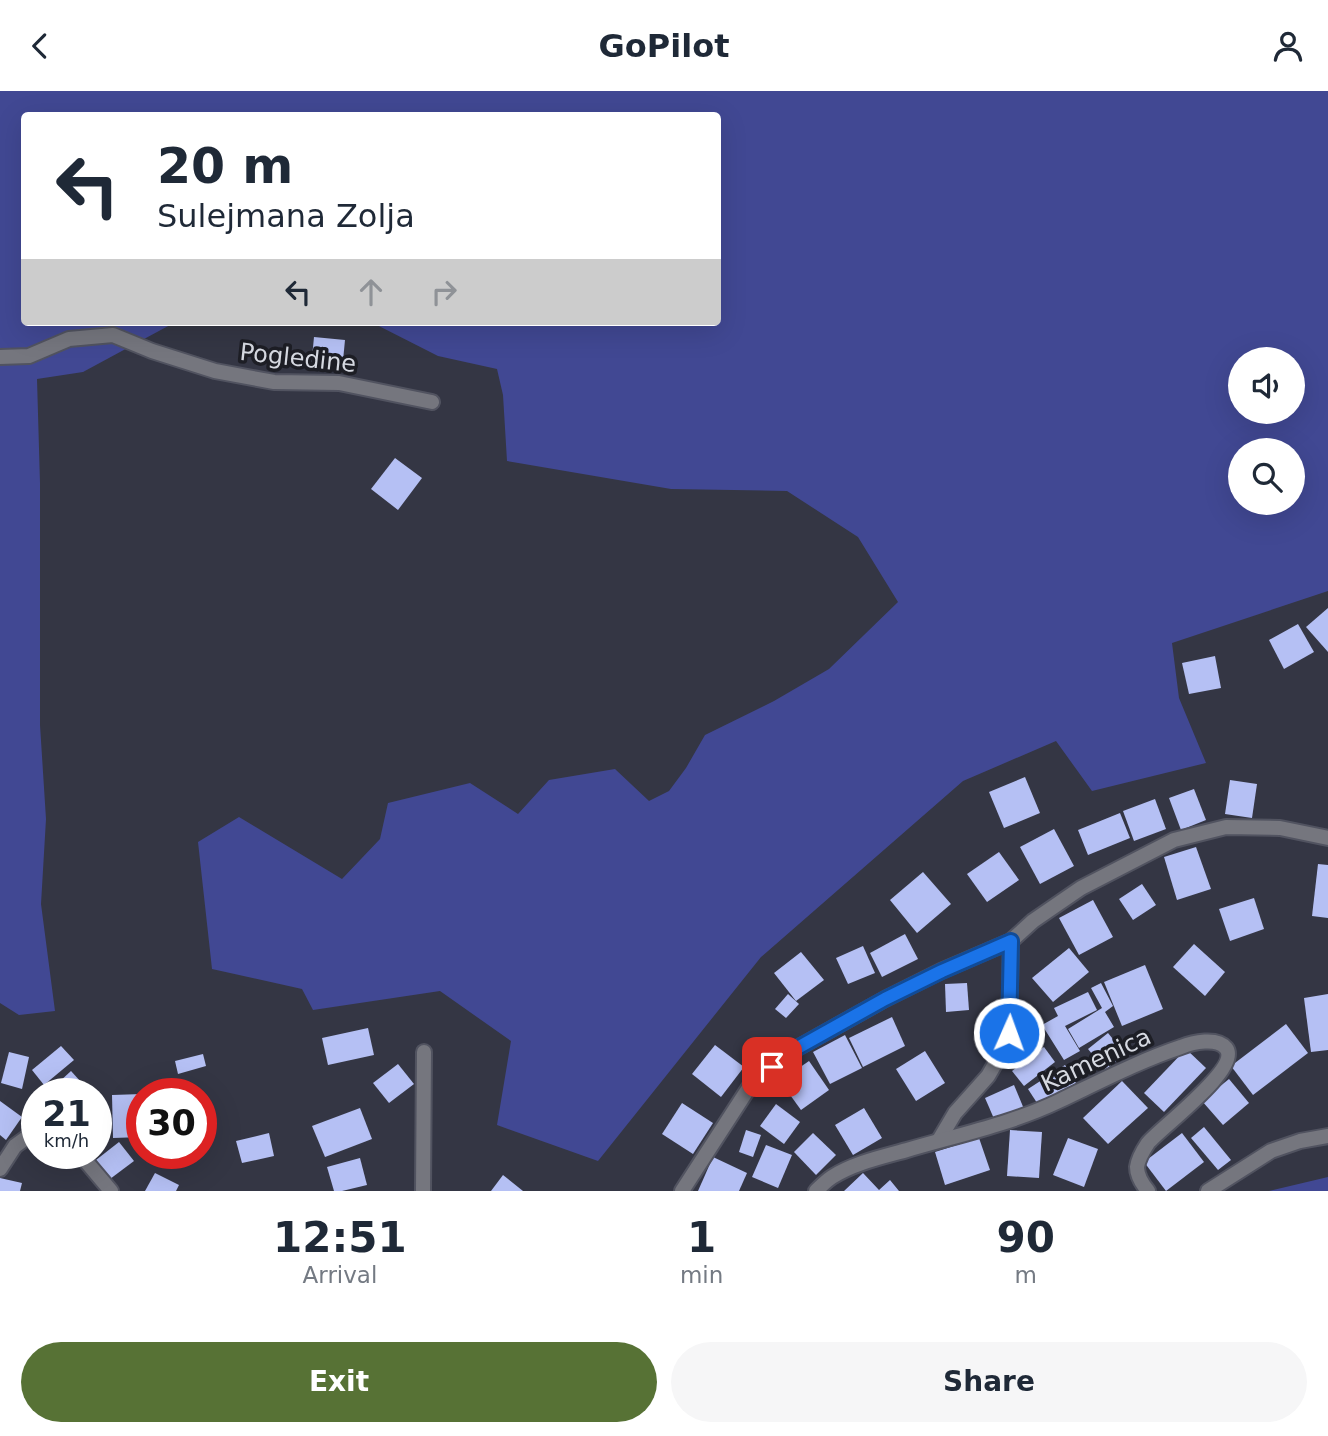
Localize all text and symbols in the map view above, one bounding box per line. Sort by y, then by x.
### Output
icon: back [21,27,59,65]
text: GoPilot [599,27,729,65]
icon: person [1269,27,1307,65]
text: 20 m [157,138,293,195]
icon: left [42,140,133,231]
text: Sulejmana Zolja [157,197,415,235]
icon: left [279,273,317,311]
icon: ahead [352,273,390,311]
icon: right [425,273,463,311]
street label: Pogledine [238,338,358,378]
map controls [1228,347,1305,515]
button: sound [1228,347,1305,424]
button: search [1228,438,1305,515]
position arrow [972,996,1046,1070]
street label: Kamenica [1037,1022,1155,1098]
pin [742,1037,802,1097]
icon: arrive [753,1048,791,1086]
speed limit sign: 30 [126,1078,217,1169]
text: 21 [42,1094,91,1134]
text: km/h [44,1130,89,1151]
text: 12:51 [273,1213,407,1262]
text: 1 [687,1213,716,1262]
text: 90 [996,1213,1055,1262]
text: Arrival [303,1262,377,1288]
text: min [680,1262,723,1288]
text: m [1014,1262,1037,1288]
button: Exit [21,1342,657,1422]
button: Share [671,1342,1307,1422]

